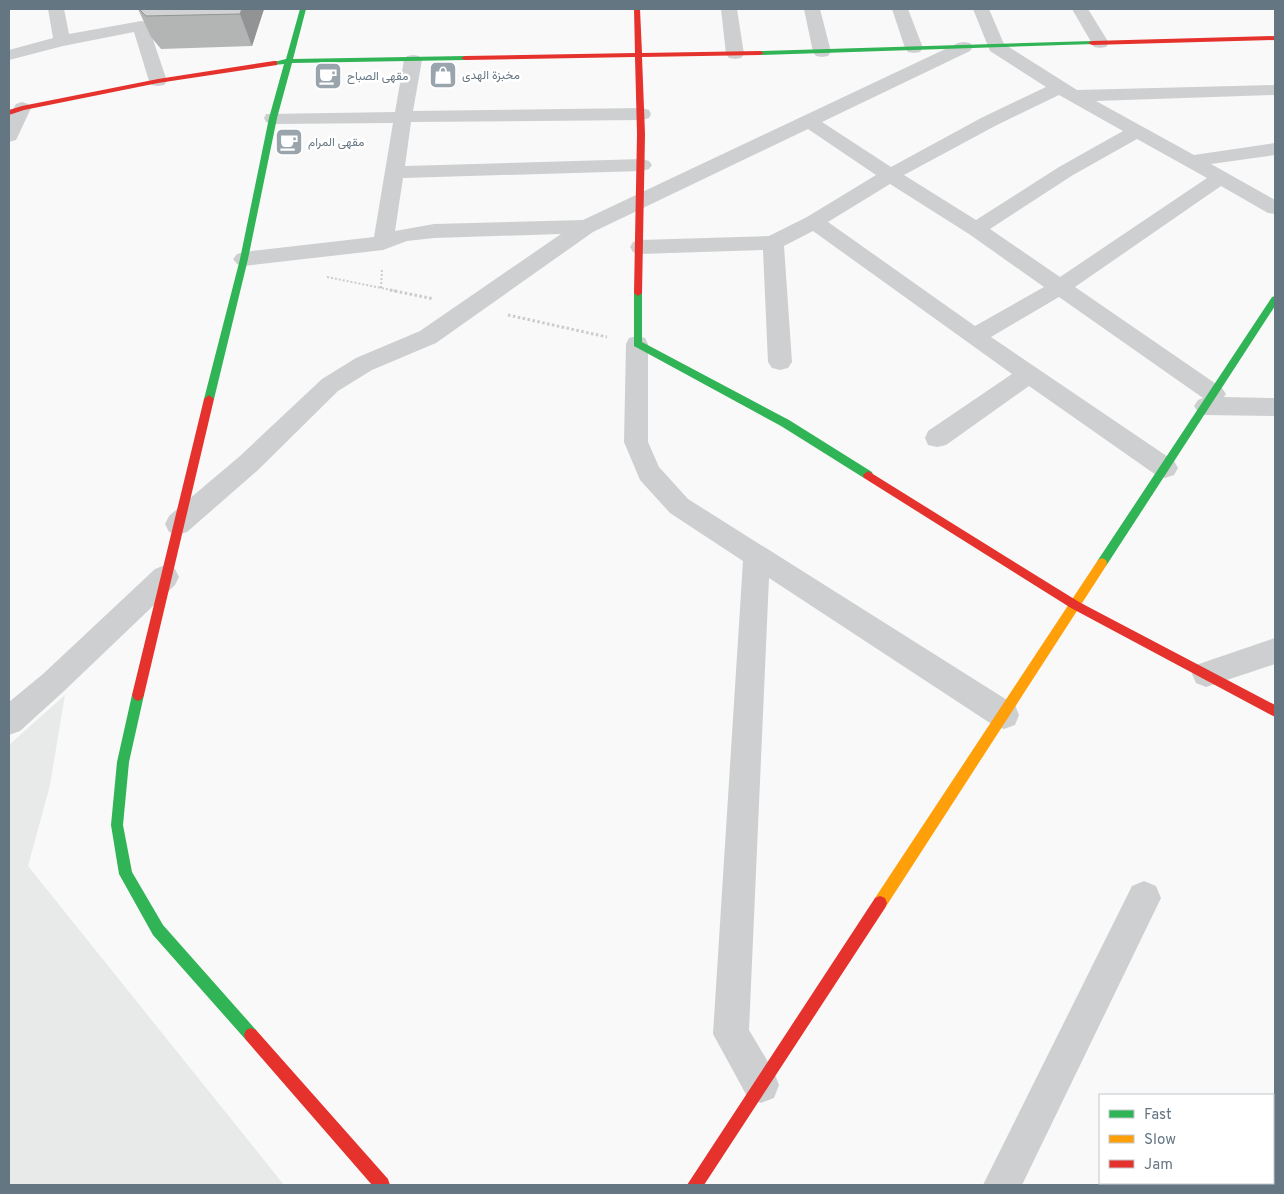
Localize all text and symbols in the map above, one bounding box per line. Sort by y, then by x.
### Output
shop icon: مخبزة الهدى [428,60,458,90]
cafe icon: مقهى الصباح [313,61,343,91]
place label: مخبزة الهدى [462,68,520,84]
place label: مقهى الصباح [347,69,408,85]
cafe icon: مقهى المرام [274,127,304,157]
place label: مقهى المرام [308,135,364,151]
legend [1099,1094,1274,1184]
text: Fast [1144,1106,1172,1125]
text: Slow [1144,1131,1176,1150]
text: Jam [1144,1156,1173,1175]

